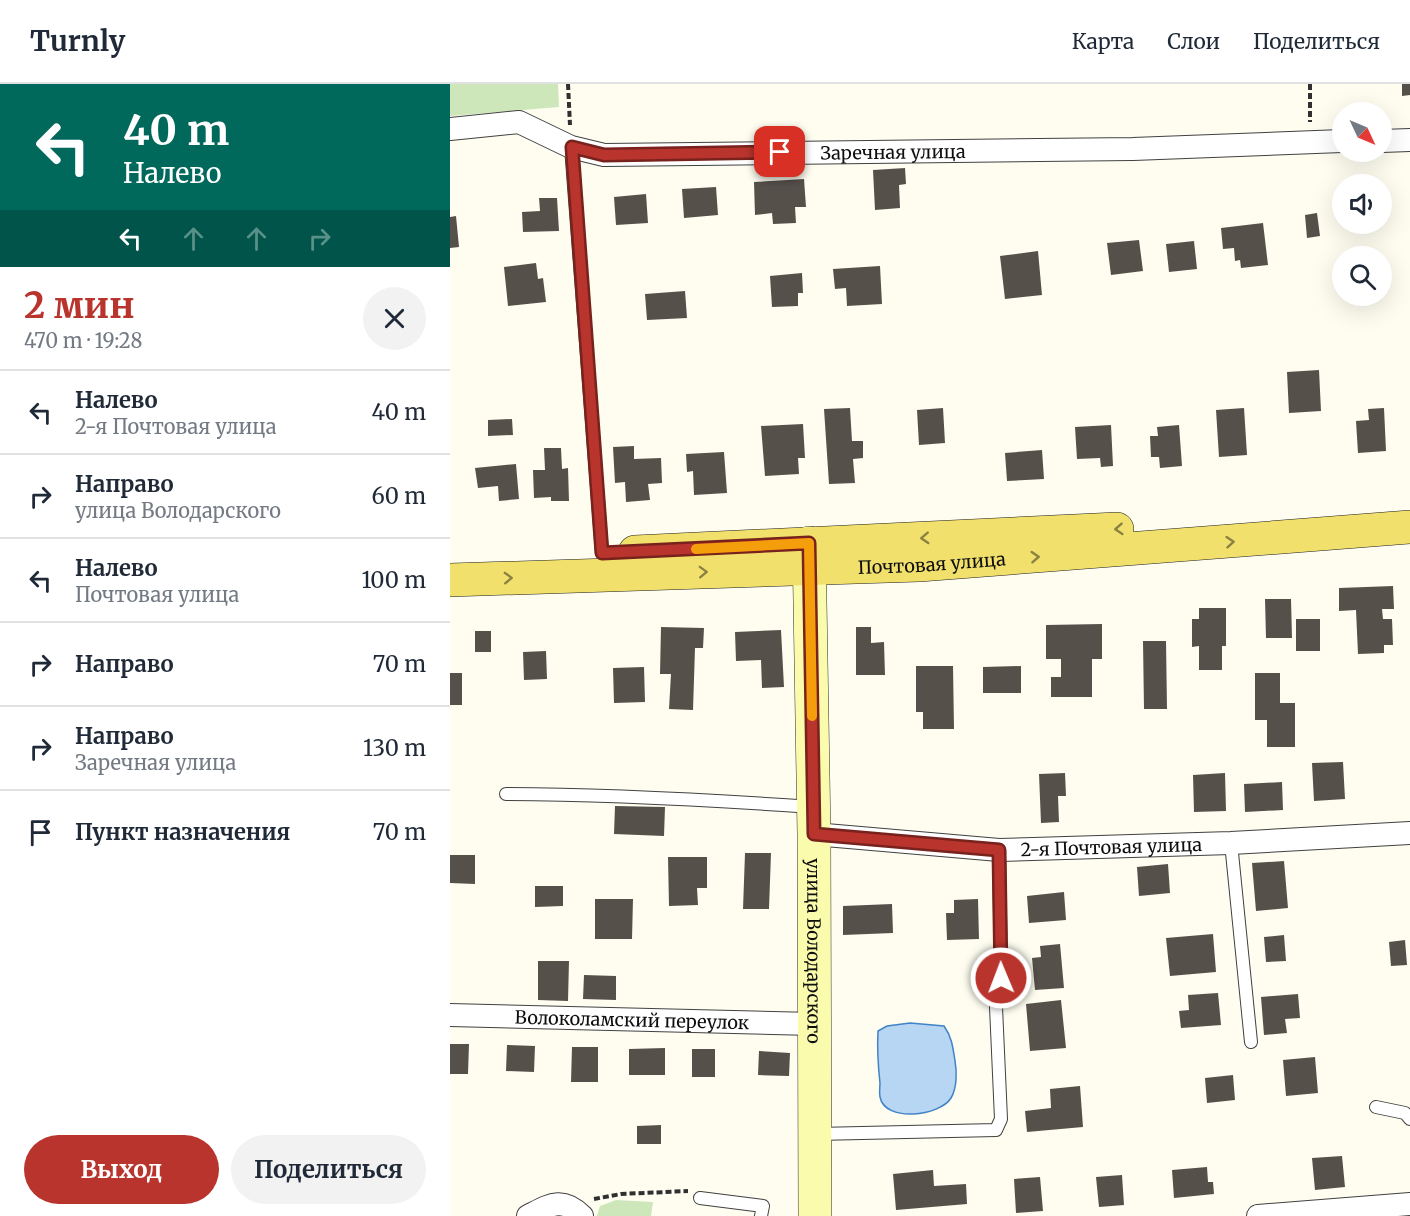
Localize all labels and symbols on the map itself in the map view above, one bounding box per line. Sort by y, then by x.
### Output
north arrow [1332,102,1392,162]
pin [754,126,805,177]
street label: Заречная улица [820,139,966,164]
one-way arrow [1115,522,1124,535]
one-way arrow [920,532,929,545]
one-way arrow [1225,536,1234,549]
street label: Почтовая улица [857,547,1007,578]
one-way arrow [1031,551,1040,564]
one-way arrow [699,566,708,578]
one-way arrow [504,571,513,584]
street label: 2-я Почтовая улица [1020,832,1203,861]
street label: улица Володарского [803,858,826,1044]
position arrow [969,946,1033,1010]
street label: Волоколамский переулок [515,1005,750,1034]

